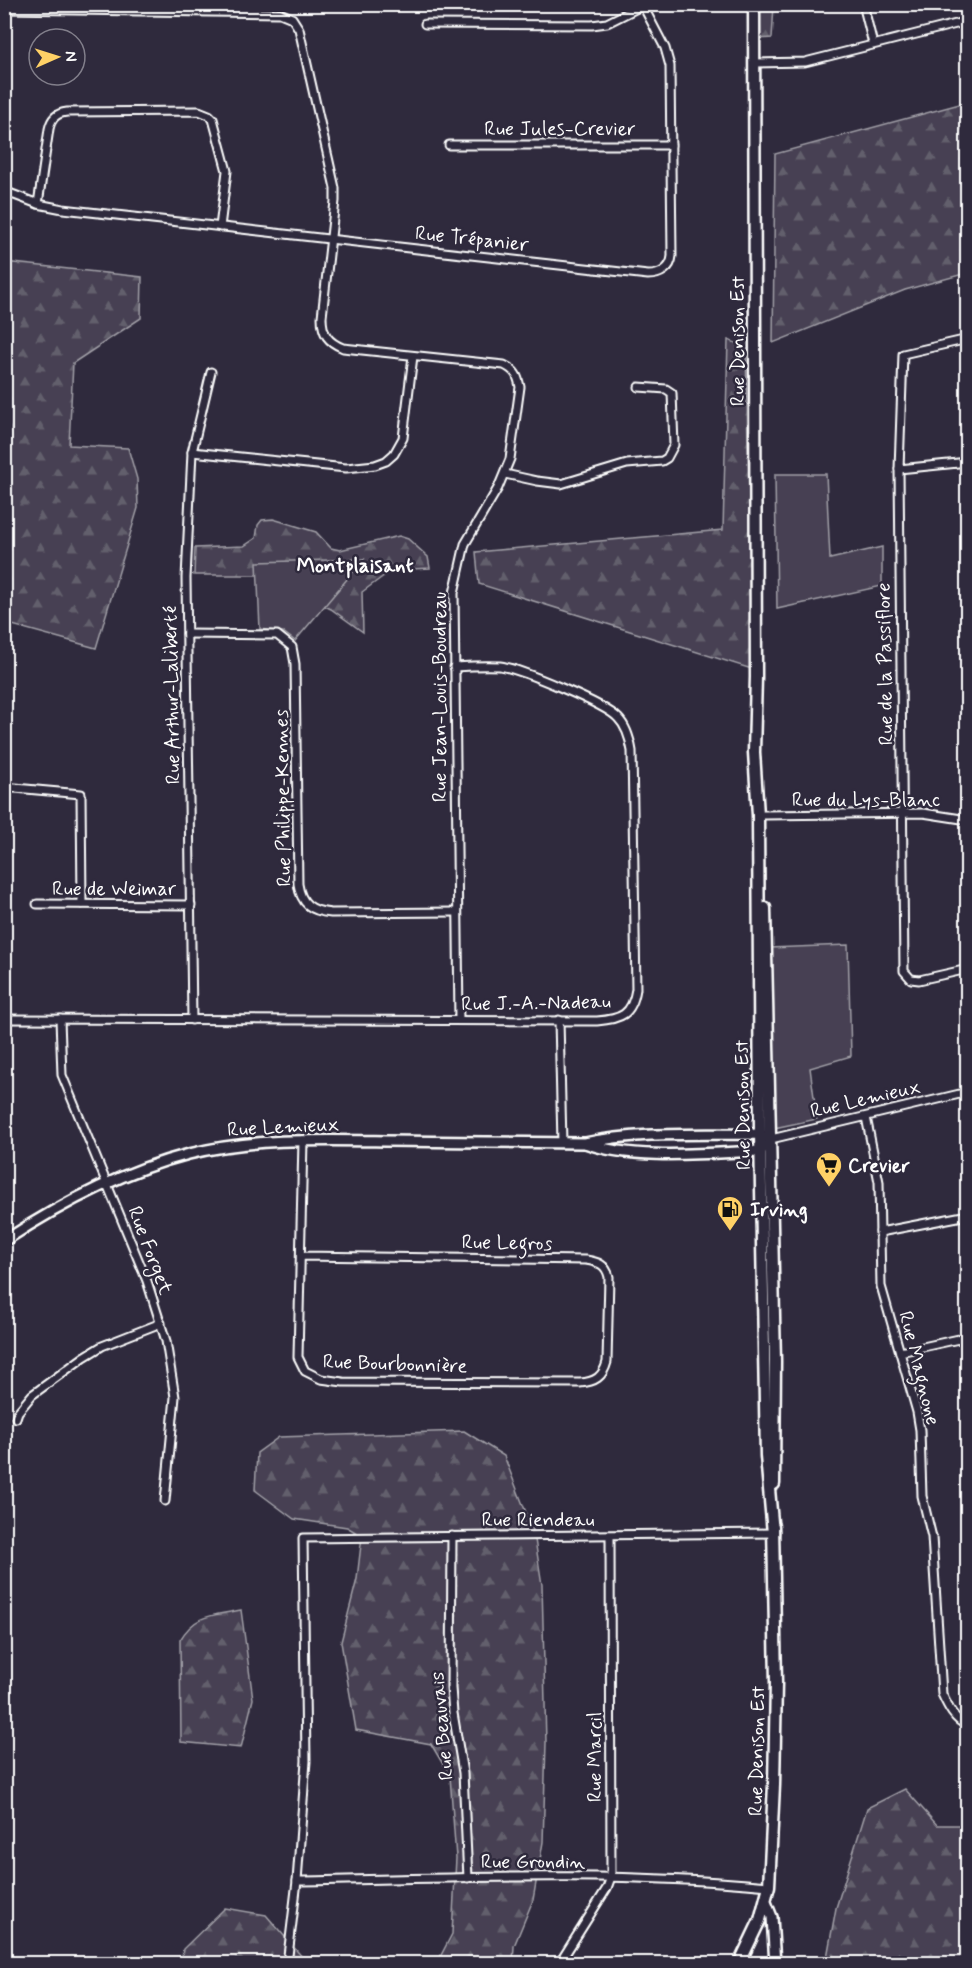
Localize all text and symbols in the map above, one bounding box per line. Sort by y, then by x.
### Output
north arrow [27,27,87,87]
text: N [60,50,81,62]
street label: Rue Jules-Crevier [484,116,636,143]
street label: Rue Trépanier [414,220,531,259]
street label: Rue Denison Est [725,276,752,406]
district label: Montplaisant [296,552,414,580]
street label: Rue de la Passiflore [871,582,900,746]
street label: Rue Jean-Louis-Boudreau [427,592,454,802]
street label: Rue Arthur-Laliberté [157,605,188,785]
street label: Rue Philippe-Kennes [268,709,299,887]
street label: Rue du Lys-Blanc [792,787,940,814]
street label: Rue de Weimar [52,876,177,903]
street label: Rue J.-A.-Nadeau [461,989,611,1018]
street label: Rue Denison Est [729,1039,758,1170]
street label: Rue Lemieux [808,1074,923,1125]
street label: Rue Lemieux [226,1111,340,1144]
supermarket icon: Crevier [814,1150,844,1188]
place label: Crevier [848,1153,911,1180]
fuel station icon: Irving [715,1194,745,1232]
place label: Irving [750,1197,808,1224]
street label: Rue Forget [119,1203,179,1299]
street label: Rue Legros [461,1229,553,1260]
street label: Rue Magnone [889,1308,946,1429]
street label: Rue Bourbonnière [322,1348,468,1381]
street label: Rue Riendeau [482,1507,594,1534]
street label: Rue Beauvais [424,1670,461,1781]
street label: Rue Denison Est [743,1685,772,1816]
street label: Rue Marcil [582,1712,609,1802]
street label: Rue Grondin [481,1849,586,1876]

